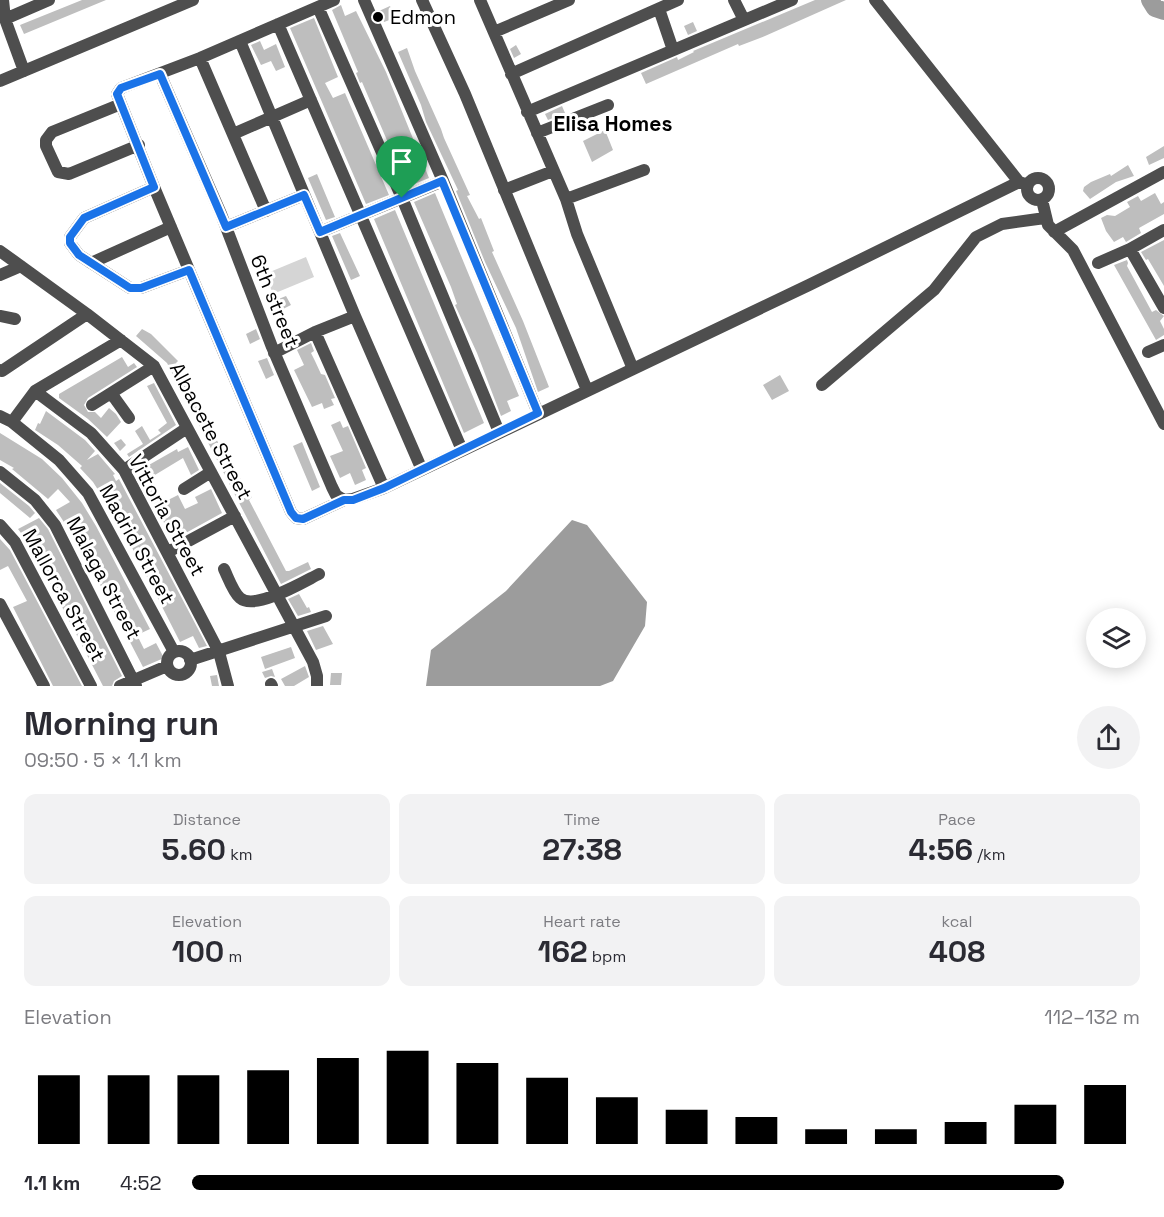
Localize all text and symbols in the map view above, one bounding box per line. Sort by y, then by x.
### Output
place label: Edmon [390,4,456,30]
marker: Edmon [371,10,385,24]
district label: Elisa Homes [554,110,672,137]
pin [376,136,427,198]
icon: arrive [385,145,418,178]
street label: 6th street [245,251,305,351]
street label: Albacete Street [164,358,258,504]
street label: Vittoria Street [123,449,211,581]
street label: Madrid Street [93,480,181,608]
street label: Malaga Street [61,512,147,644]
street label: Mallorca Street [17,524,111,666]
map controls [1086,608,1146,668]
button: layers [1086,608,1146,668]
text: Morning run [24,703,219,745]
button: share [1077,706,1140,769]
text: 09:50 · 5 × 1.1 km [24,747,182,773]
text: Distance [173,809,241,830]
text: Time [564,809,600,830]
text: Pace [938,809,976,830]
text: 5.60 [161,830,226,869]
text: 27:38 [542,830,622,869]
text: 4:56 [909,830,973,869]
text: km [226,844,253,865]
text: /km [973,844,1005,865]
text: Elevation [172,911,242,932]
text: Heart rate [543,911,621,932]
text: kcal [942,911,972,932]
text: 100 [172,932,224,971]
text: 162 [538,932,588,971]
text: 408 [929,932,985,971]
text: m [224,946,242,967]
text: bpm [588,946,626,967]
text: Elevation [24,1004,112,1030]
text: 112–132 m [1044,1004,1140,1030]
text: 1.1 km [24,1170,80,1196]
text: 4:52 [120,1170,161,1196]

